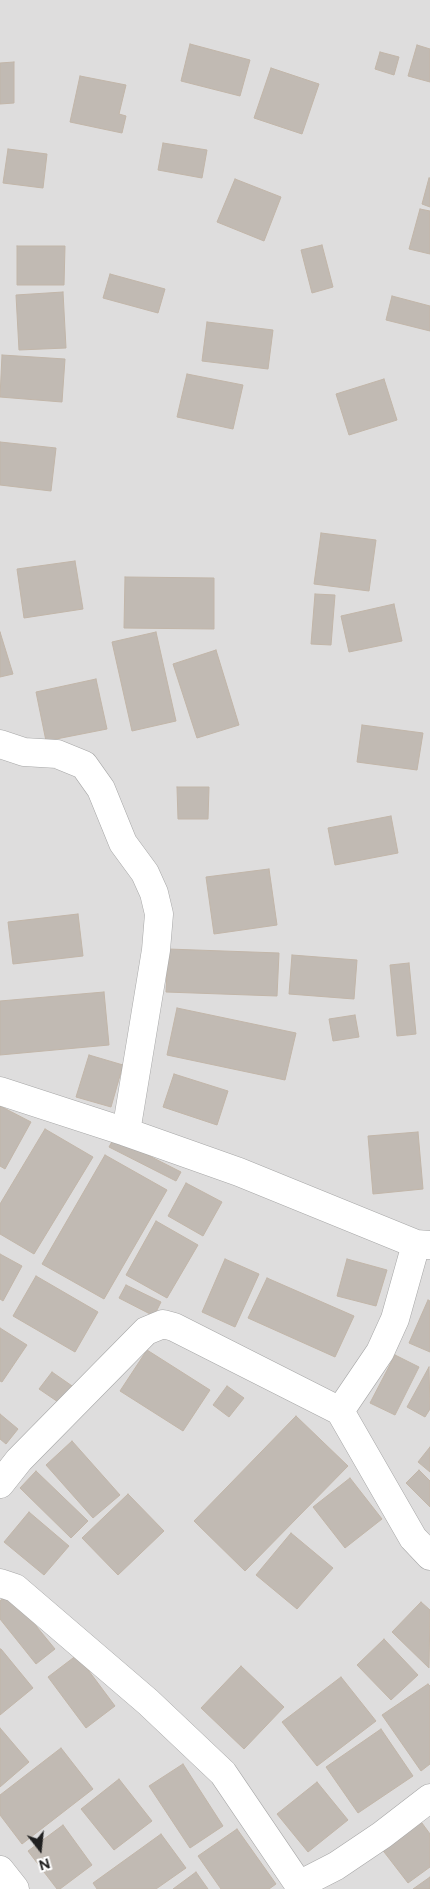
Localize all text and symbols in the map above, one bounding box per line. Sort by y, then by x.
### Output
north arrow [15,1824,65,1874]
text: N [37,1854,52,1874]

